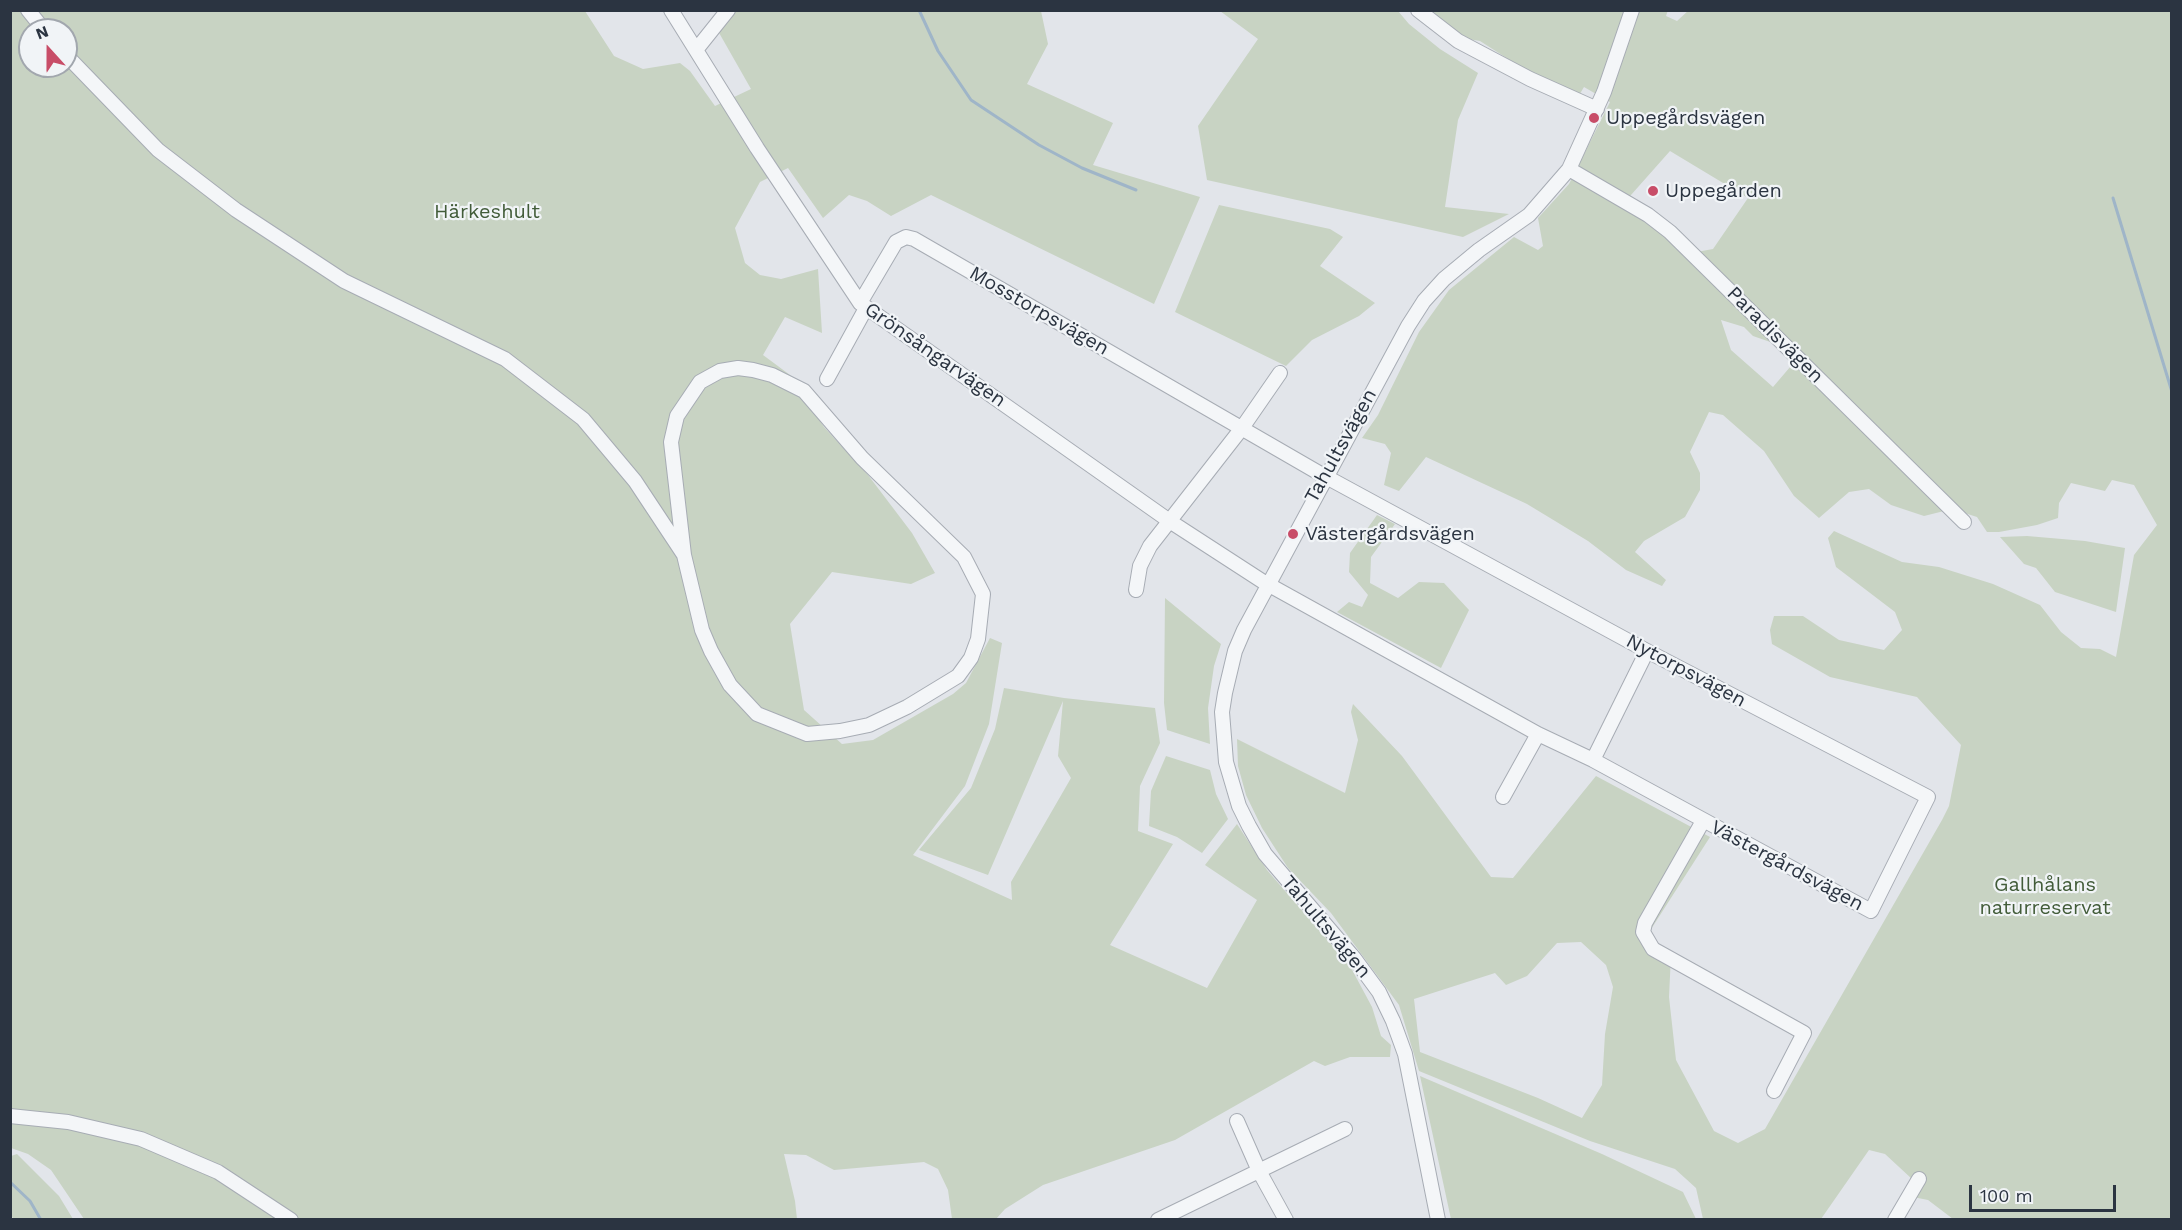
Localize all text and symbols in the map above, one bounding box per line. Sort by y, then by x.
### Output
north arrow [18,18,78,78]
text: N [33,22,51,44]
place label: Uppegårdsvägen [1606,106,1765,130]
marker: Uppegårdsvägen [1587,111,1601,125]
place label: Uppegården [1665,179,1782,203]
marker: Uppegården [1646,184,1660,198]
park label: Härkeshult [434,200,540,224]
street label: Mosstorpsvägen [965,261,1113,361]
street label: Paradisvägen [1722,282,1828,388]
street label: Grönsångarvägen [860,297,1010,413]
street label: Tahultsvägen [1300,385,1382,507]
place label: Västergårdsvägen [1305,522,1475,546]
marker: Västergårdsvägen [1286,527,1300,541]
street label: Nytorpsvägen [1622,629,1750,713]
street label: Västergårdsvägen [1706,816,1868,916]
street label: Tahultsvägen [1276,871,1376,983]
park label: Gallhålans naturreservat [1979,873,2111,920]
scale bar [1972,1173,2119,1211]
text: 100 m [1980,1185,2033,1206]

